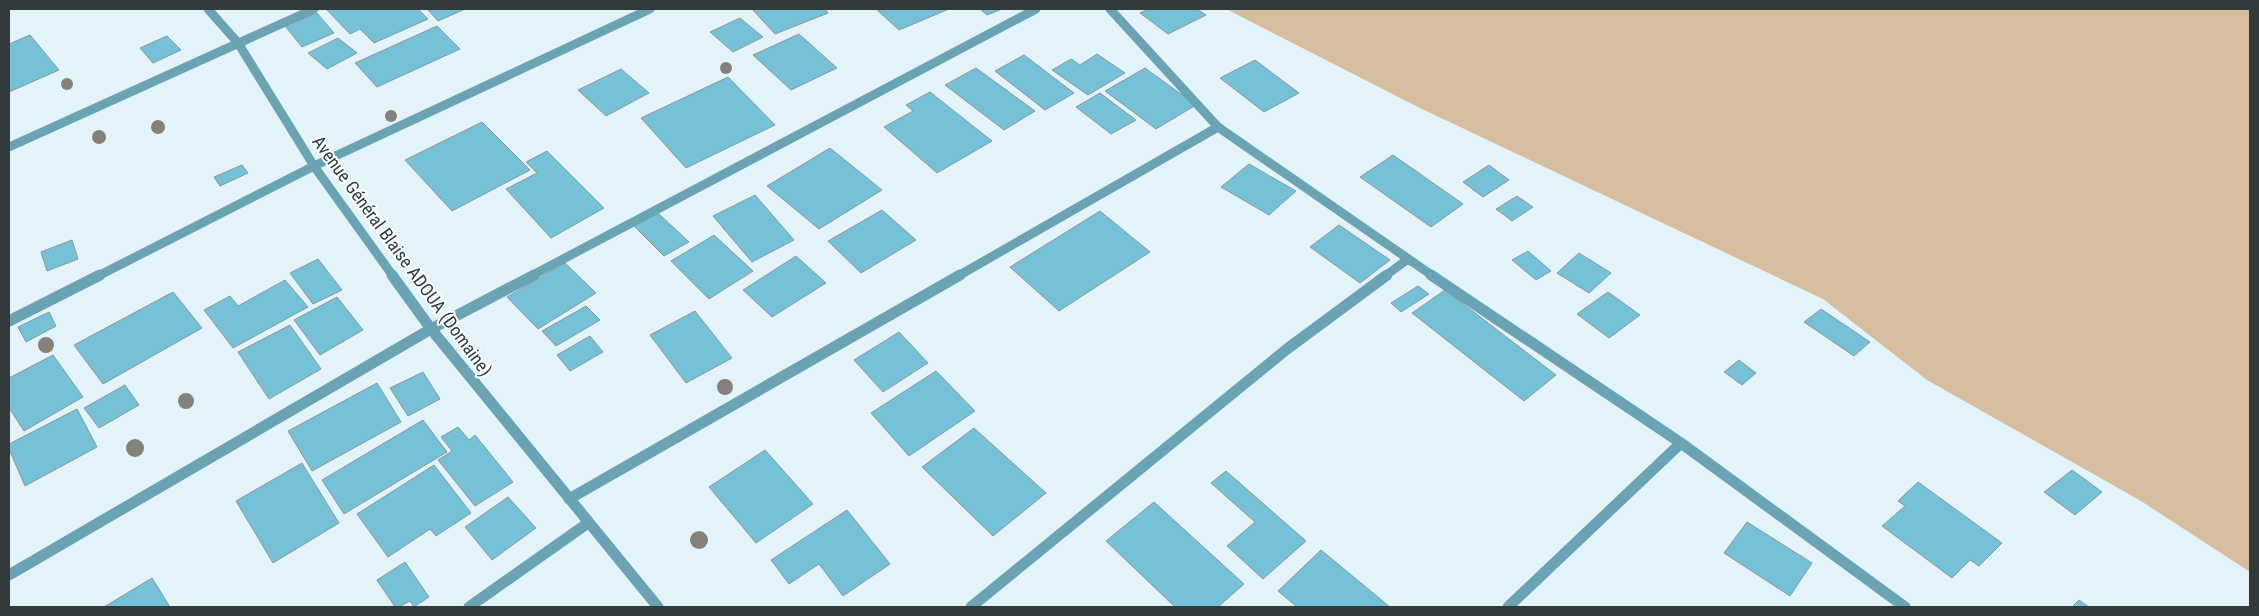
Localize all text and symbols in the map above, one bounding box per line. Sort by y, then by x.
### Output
street label: Avenue Général Blaise ADOUA (Domaine) [307,132,497,380]

